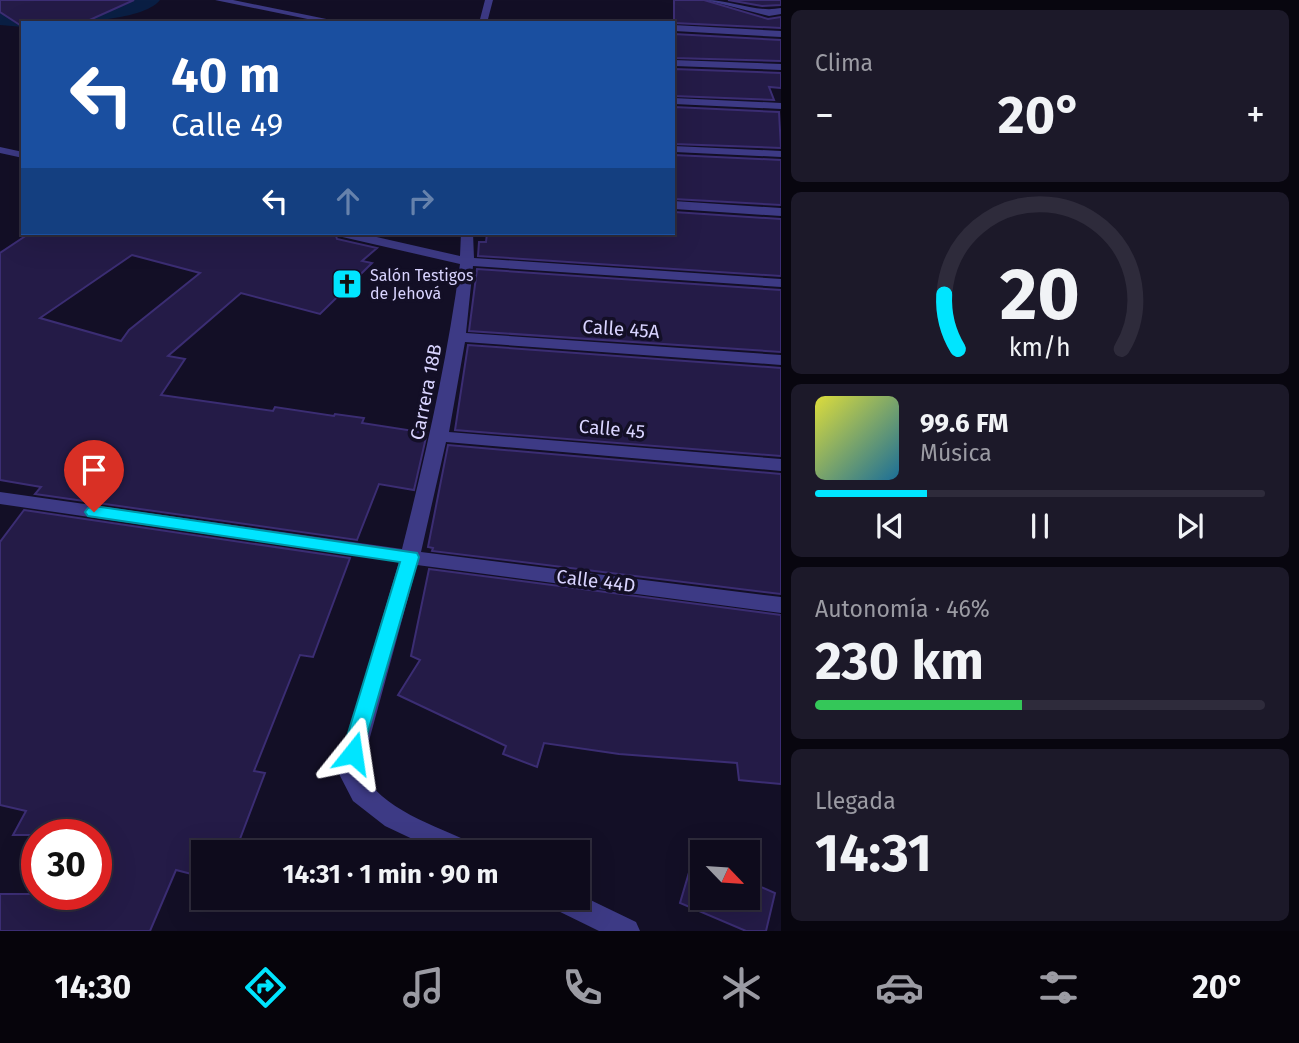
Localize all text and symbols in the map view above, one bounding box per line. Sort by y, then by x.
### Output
text: 40 m [171,46,280,105]
icon: left [56,49,147,140]
text: Clima [815,49,873,77]
text: 20° [998,84,1082,147]
text: − [815,92,834,138]
text: + [1246,92,1265,138]
text: Calle 49 [171,106,283,144]
icon: left [256,182,294,220]
icon: ahead [329,182,367,220]
icon: right [402,182,440,220]
text: 20 [1000,252,1080,339]
place label: Salón Testigos de Jehová [370,266,474,303]
church icon: Salón Testigos de Jehová [330,267,364,301]
street label: Calle 45A [582,315,660,343]
text: km/h [1009,333,1071,363]
street label: Carrera 18B [405,342,447,442]
text: 99.6 FM [920,408,1008,439]
street label: Calle 45 [578,415,646,443]
text: Música [920,439,992,467]
pin [64,440,124,512]
icon: arrive [75,451,113,489]
icon: previous [871,507,909,545]
icon: pause [1021,507,1059,545]
icon: next [1171,507,1209,545]
street label: Calle 44D [555,565,637,597]
text: Autonomía · 46% [815,595,990,623]
text: 230 km [815,630,984,693]
position arrow [316,716,390,790]
text: Llegada [815,787,896,815]
speed limit sign: 30 [21,819,112,910]
text: 14:31 [815,822,932,885]
north arrow [690,840,760,910]
map controls [690,840,760,910]
text: 14:31 · 1 min · 90 m [283,859,498,890]
icon: directions [241,963,290,1012]
icon: music [399,963,448,1012]
icon: phone [558,963,607,1012]
icon: climate [717,963,766,1012]
icon: car [875,963,924,1012]
icon: filters [1034,963,1083,1012]
text: 14:30 [55,968,131,1006]
text: 20° [1192,968,1244,1006]

